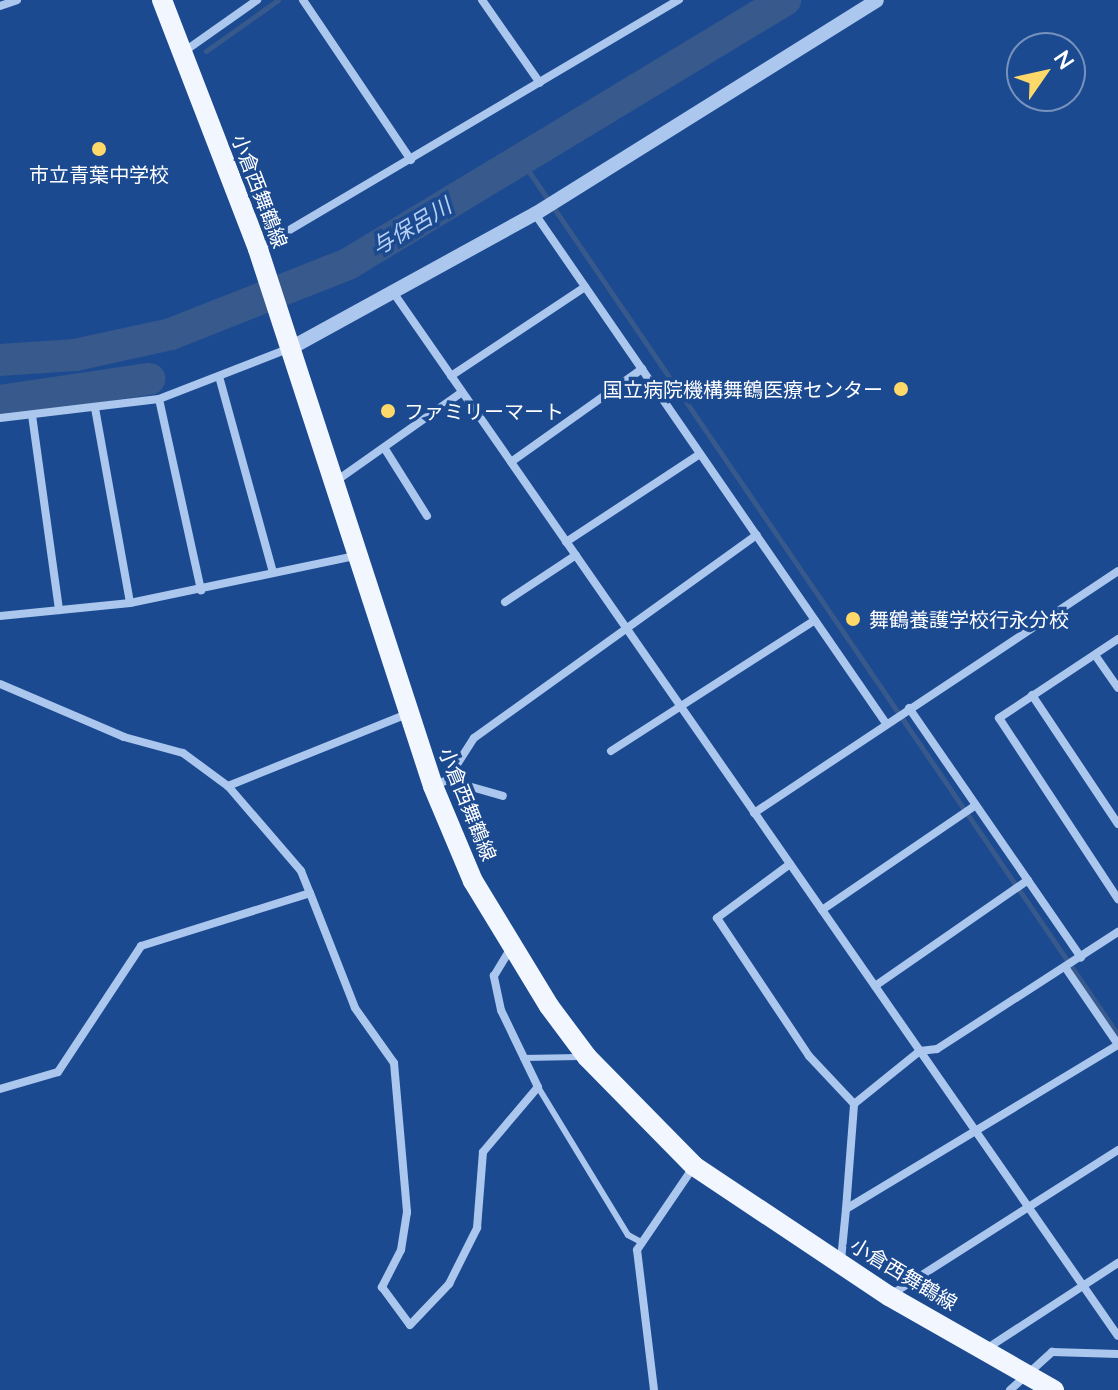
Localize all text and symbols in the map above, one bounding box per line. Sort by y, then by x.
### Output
north arrow [1006,32,1086,112]
text: N [1049,45,1081,74]
street label: 小倉西舞鶴線 [227,131,293,251]
marker: 市立青葉中学校 [90,140,108,158]
place label: 市立青葉中学校 [29,162,169,186]
water label: 与保呂川 [366,192,456,260]
place label: 国立病院機構舞鶴医療センター [603,377,883,401]
marker: 国立病院機構舞鶴医療センター [890,378,912,400]
place label: ファミリーマート [404,399,564,423]
marker: ファミリーマート [379,402,397,420]
place label: 舞鶴養護学校行永分校 [869,607,1069,631]
marker: 舞鶴養護学校行永分校 [844,610,862,628]
street label: 小倉西舞鶴線 [434,744,502,864]
street label: 小倉西舞鶴線 [846,1233,962,1315]

